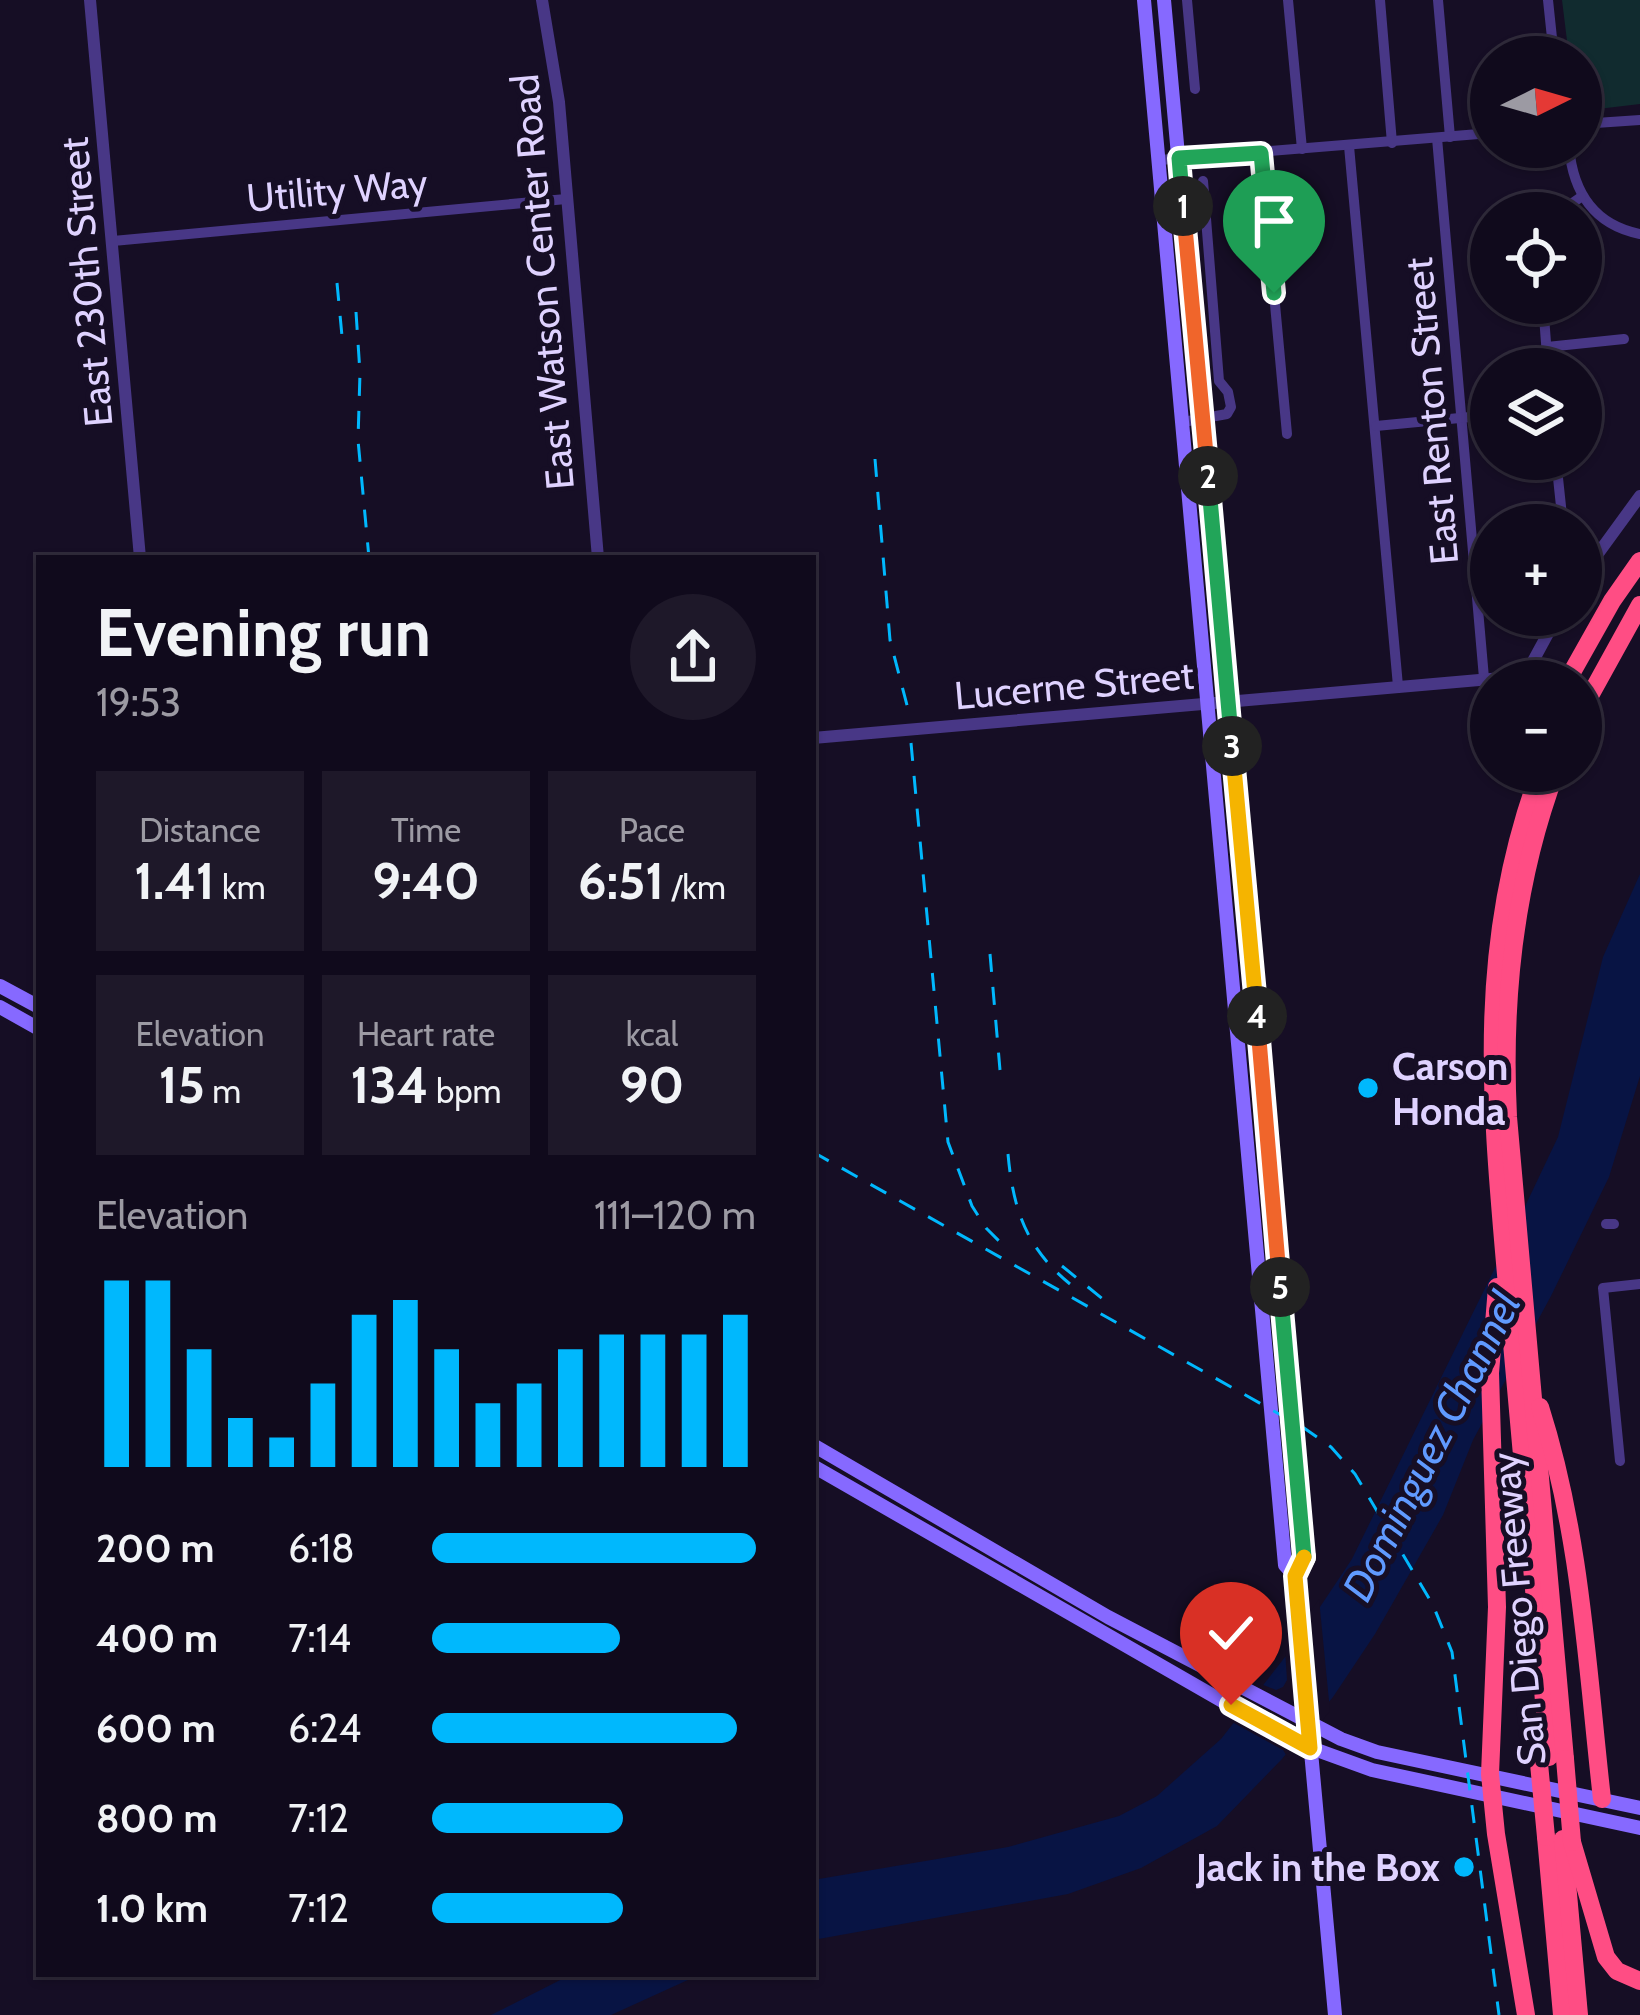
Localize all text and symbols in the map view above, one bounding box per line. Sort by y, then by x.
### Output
north arrow [1470,36,1602,168]
map controls [1470,36,1602,792]
street label: East Watson Center Road [500,72,584,492]
street label: East 230th Street [49,135,123,429]
street label: Utility Way [245,158,430,222]
pin [1223,170,1325,293]
pin: 1 [1153,176,1213,236]
text: 1 [1177,186,1189,226]
icon: arrive [1241,188,1307,254]
button: locate [1470,192,1602,324]
street label: East Renton Street [1394,256,1468,566]
button: layers [1470,348,1602,480]
pin: 2 [1178,446,1238,506]
text: 2 [1199,456,1217,496]
button: + [1470,504,1602,636]
text: Evening run [96,592,431,673]
button: share [630,594,756,720]
street label: Lucerne Street [952,651,1196,719]
button: − [1470,660,1602,792]
text: 19:53 [96,678,181,726]
pin: 3 [1202,716,1262,776]
text: 3 [1223,726,1241,766]
text: Distance [139,810,261,850]
text: Time [391,810,461,850]
text: Pace [619,810,685,850]
text: 1.41 [134,850,215,912]
text: 9:40 [372,850,480,912]
text: 6:51 [578,850,664,912]
text: km [215,867,266,907]
text: /km [664,867,726,907]
pin: 4 [1227,986,1287,1046]
text: 4 [1247,996,1267,1036]
text: Elevation [136,1014,264,1054]
text: Heart rate [357,1014,495,1054]
text: kcal [626,1014,678,1054]
place label: Carson Honda [1392,1042,1508,1135]
text: 15 [159,1054,205,1116]
text: 134 [350,1054,428,1116]
text: 90 [620,1054,684,1116]
text: m [205,1071,241,1111]
text: bpm [428,1071,502,1111]
marker: Carson Honda [1355,1075,1381,1101]
text: Elevation [96,1191,248,1239]
text: 111–120 m [594,1191,756,1239]
pin: 5 [1250,1257,1310,1317]
text: 5 [1271,1267,1289,1307]
water label: Dominguez Channel [1331,1283,1531,1609]
street label: San Diego Freeway [1480,1450,1556,1768]
text: 200 m [96,1524,214,1572]
text: 6:18 [288,1524,355,1572]
pin [1180,1582,1282,1705]
icon: check [1198,1600,1264,1666]
text: 400 m [96,1614,218,1662]
text: 7:14 [288,1614,351,1662]
text: 600 m [96,1704,216,1752]
text: 6:24 [288,1704,361,1752]
text: 800 m [96,1794,217,1842]
text: 7:12 [288,1794,349,1842]
place label: Jack in the Box [1195,1843,1440,1891]
marker: Jack in the Box [1451,1854,1477,1880]
text: 1.0 km [96,1884,208,1932]
text: 7:12 [288,1884,349,1932]

